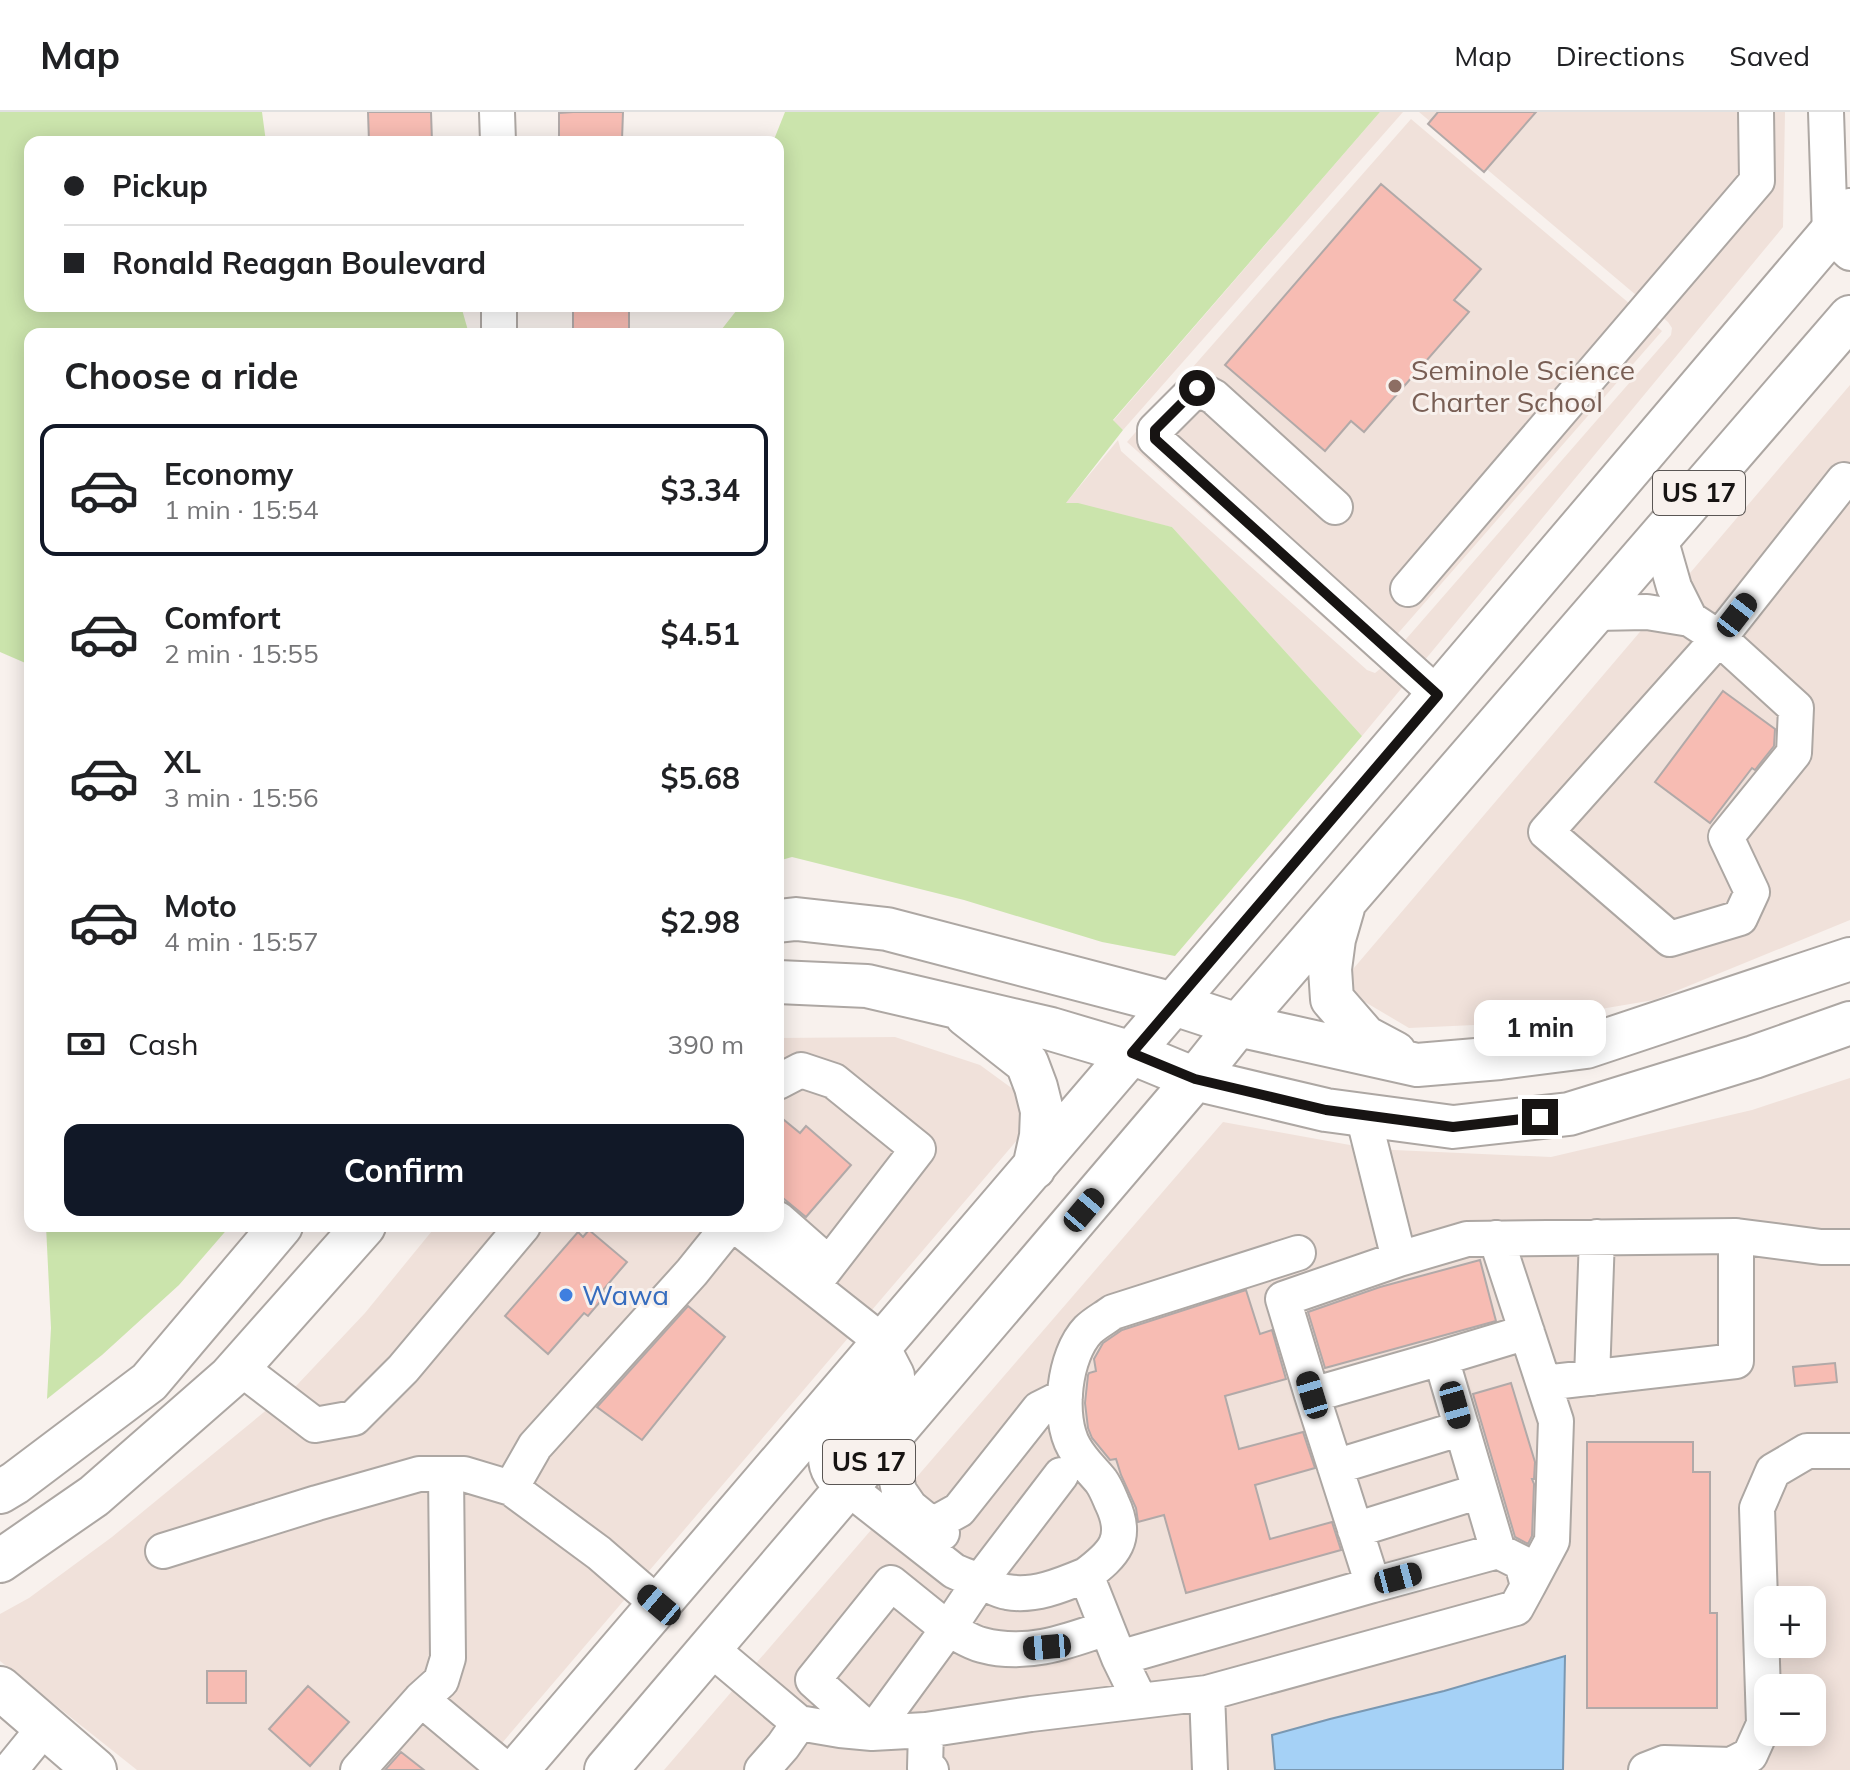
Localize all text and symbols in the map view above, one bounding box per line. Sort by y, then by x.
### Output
text: Map [40,31,120,79]
text: Map [1454,38,1512,73]
text: Directions [1556,38,1685,73]
text: Saved [1729,38,1810,73]
text: Pickup [112,167,208,205]
text: Ronald Reagan Boulevard [112,244,486,282]
place label: Seminole Science Charter School [1411,352,1635,419]
text: Choose a ride [64,353,298,398]
route start [1179,370,1215,406]
marker: Seminole Science Charter School [1386,377,1404,395]
icon: car [68,454,140,526]
text: Economy [164,455,293,493]
text: $3.34 [661,471,740,509]
road number: US 17 [1653,471,1745,515]
text: 1 min · 15:54 [164,493,319,526]
car [1713,589,1761,641]
icon: car [68,598,140,670]
text: Comfort [164,599,281,637]
text: $4.51 [661,615,740,653]
text: 2 min · 15:55 [164,637,319,670]
icon: car [68,742,140,814]
text: XL [164,743,201,781]
text: $5.68 [661,759,740,797]
text: 3 min · 15:56 [164,781,319,814]
icon: car [68,886,140,958]
text: Moto [164,887,237,925]
text: $2.98 [661,903,740,941]
text: 4 min · 15:57 [164,925,319,958]
callout: 1 min [1474,1001,1606,1057]
text: 1 min [1506,1011,1574,1044]
icon: cash [64,1022,108,1066]
text: Cash [128,1025,199,1063]
text: 390 m [668,1028,744,1061]
route end [1522,1099,1558,1135]
button: Confirm [64,1124,744,1216]
car [1059,1184,1109,1236]
place label: Wawa [582,1277,669,1312]
marker: Wawa [557,1286,575,1304]
car [1294,1369,1330,1421]
car [1437,1379,1473,1431]
road number: US 17 [823,1440,915,1484]
car [1372,1560,1424,1596]
car [633,1580,685,1630]
map controls [1754,1586,1826,1746]
button: + [1754,1586,1826,1658]
car [1022,1633,1072,1661]
button: − [1754,1674,1826,1746]

